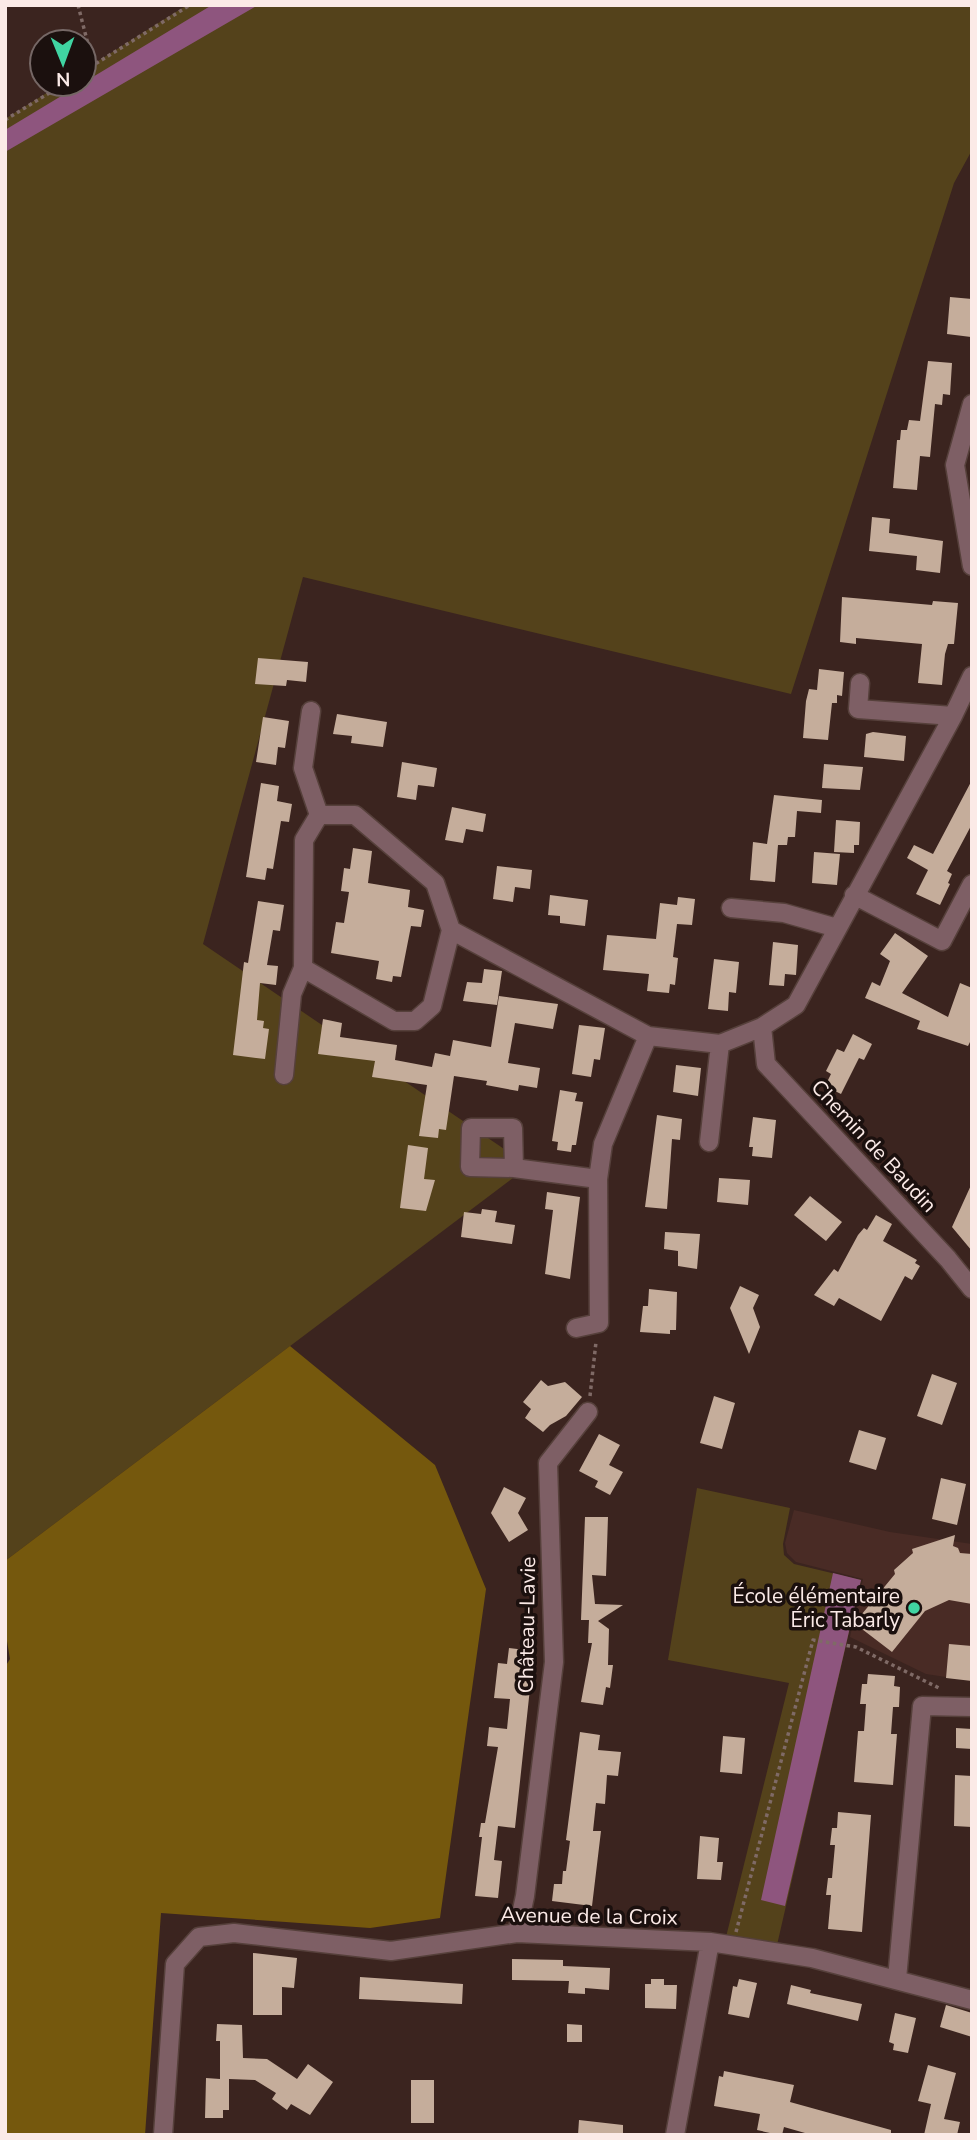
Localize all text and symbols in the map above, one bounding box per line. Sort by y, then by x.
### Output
north arrow [28,28,98,98]
text: N [56,66,71,92]
street label: Chemin de Baudin [805,1073,943,1219]
street label: Château-Lavie [512,1556,542,1694]
place label: École élémentaire Éric Tabarly [733,1582,900,1634]
marker: École élémentaire Éric Tabarly [906,1600,922,1616]
street label: Avenue de la Croix [500,1900,678,1932]

